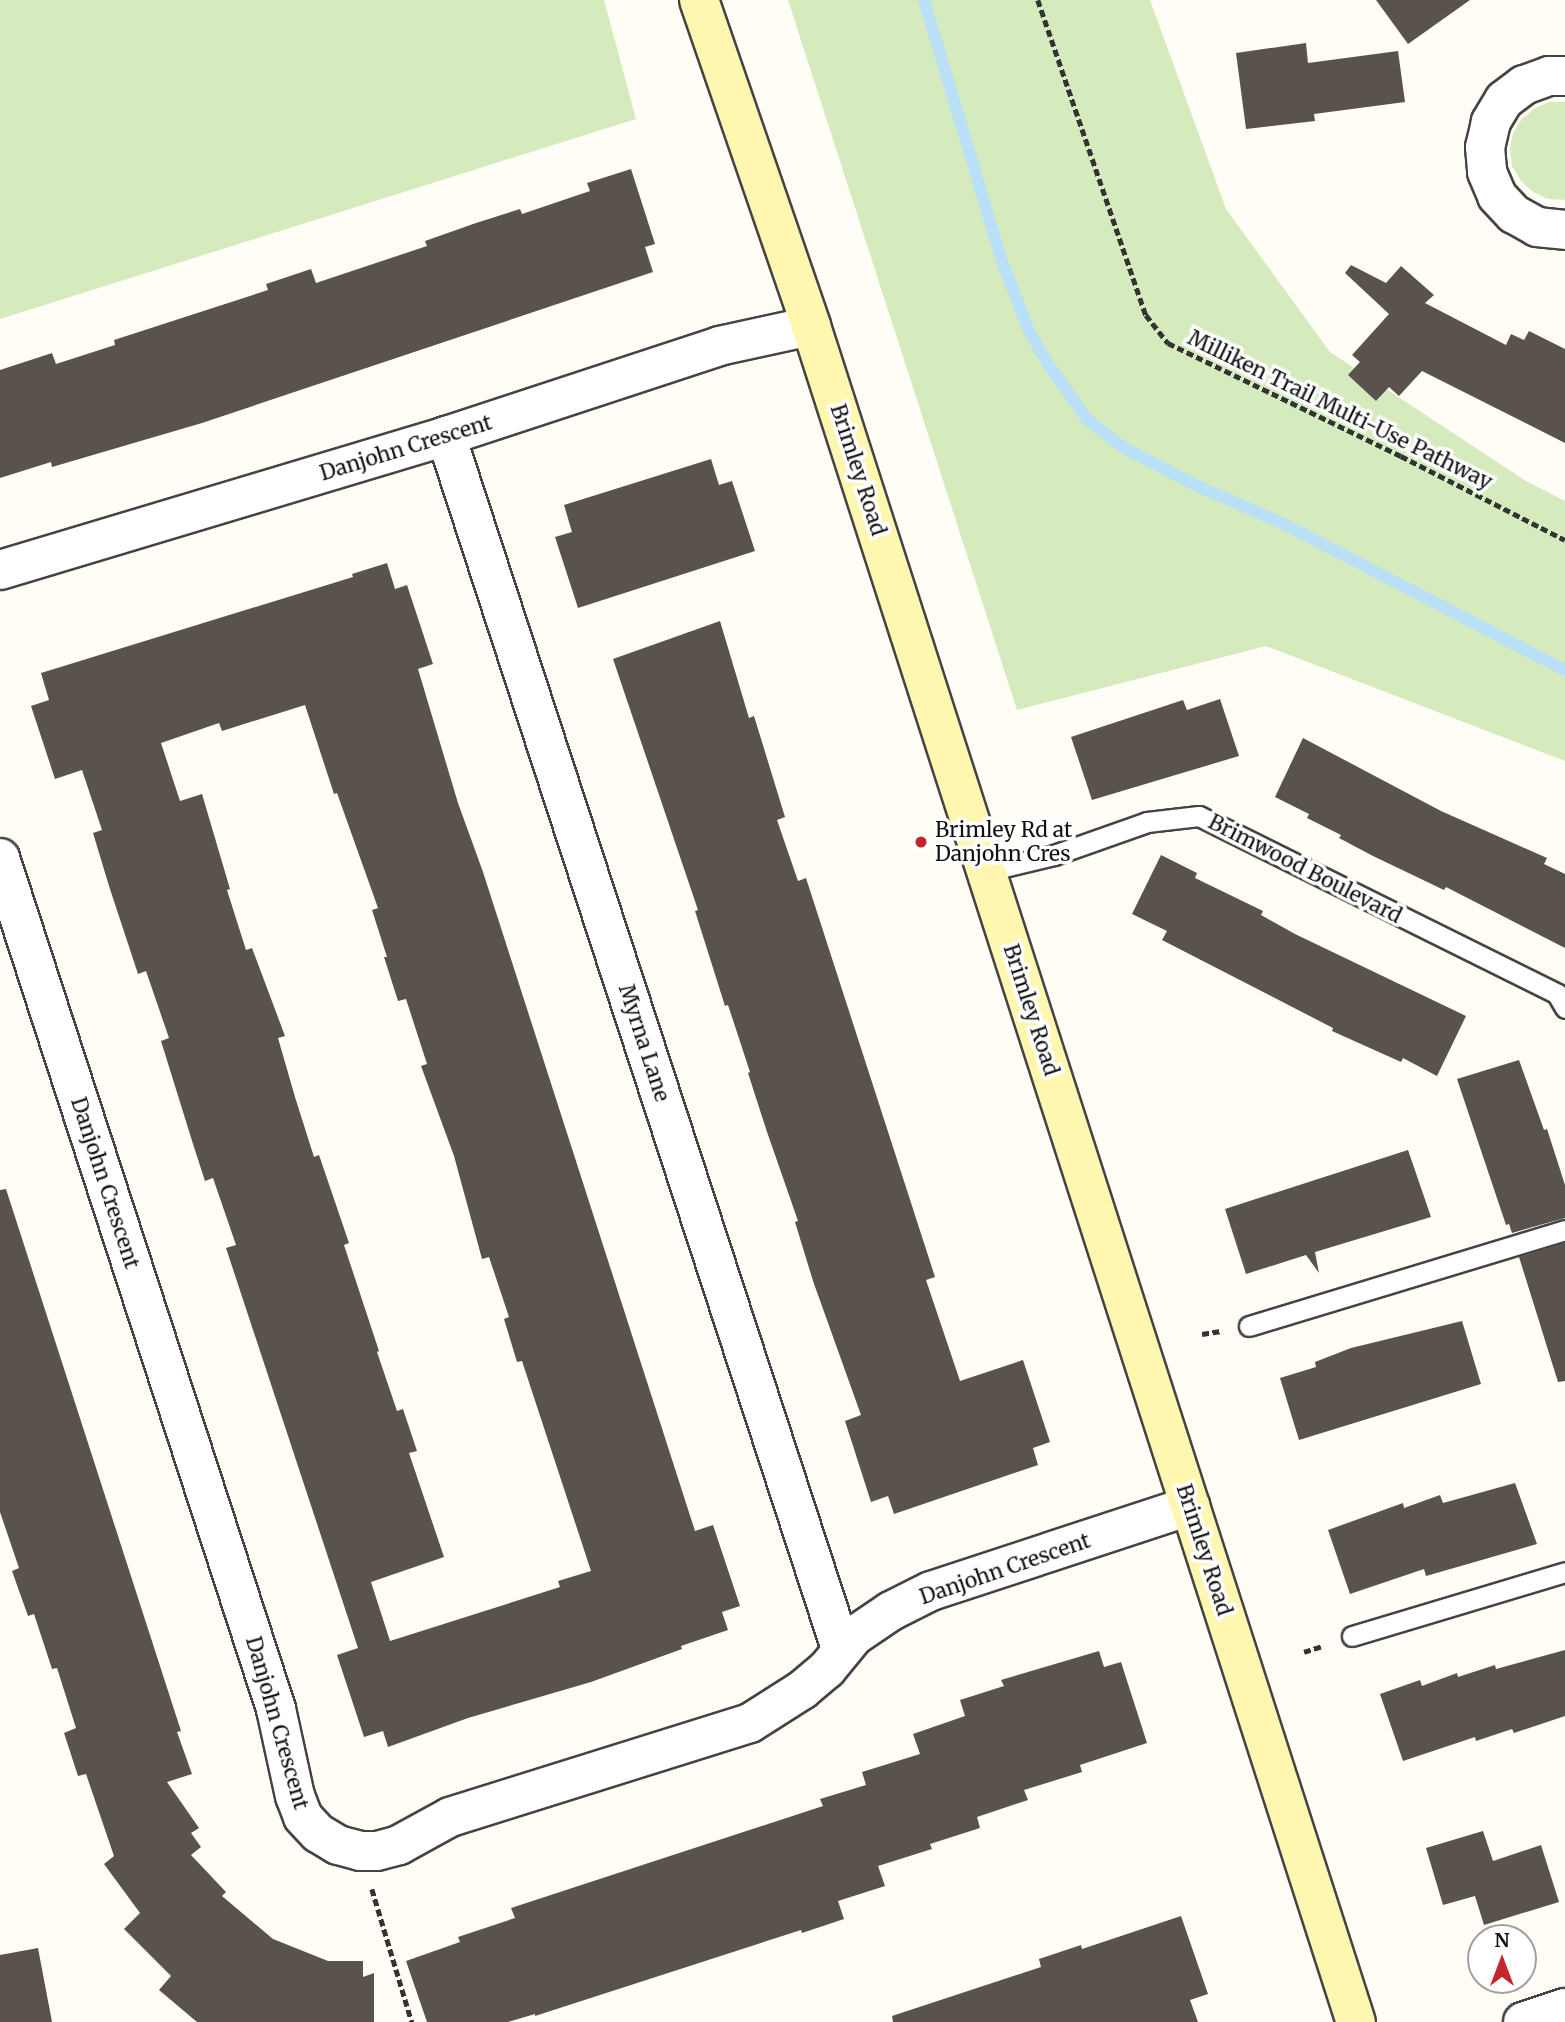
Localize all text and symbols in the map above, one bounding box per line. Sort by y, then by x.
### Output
street label: Milliken Trail Multi-Use Pathway [1184,325,1496,495]
street label: Brimley Road [825,401,891,539]
street label: Danjohn Crescent [317,410,495,486]
street label: Brimwood Boulevard [1204,809,1406,929]
place label: Brimley Rd at Danjohn Cres [935,817,1072,867]
marker: Brimley Rd at Danjohn Cres [913,834,929,850]
street label: Brimley Road [998,941,1064,1079]
street label: Myrna Lane [613,981,675,1105]
street label: Danjohn Crescent [65,1094,145,1272]
street label: Brimley Road [1171,1481,1237,1619]
street label: Danjohn Crescent [916,1528,1094,1610]
street label: Danjohn Crescent [240,1634,314,1812]
north arrow [1467,1924,1537,1994]
text: N [1494,1928,1510,1952]

